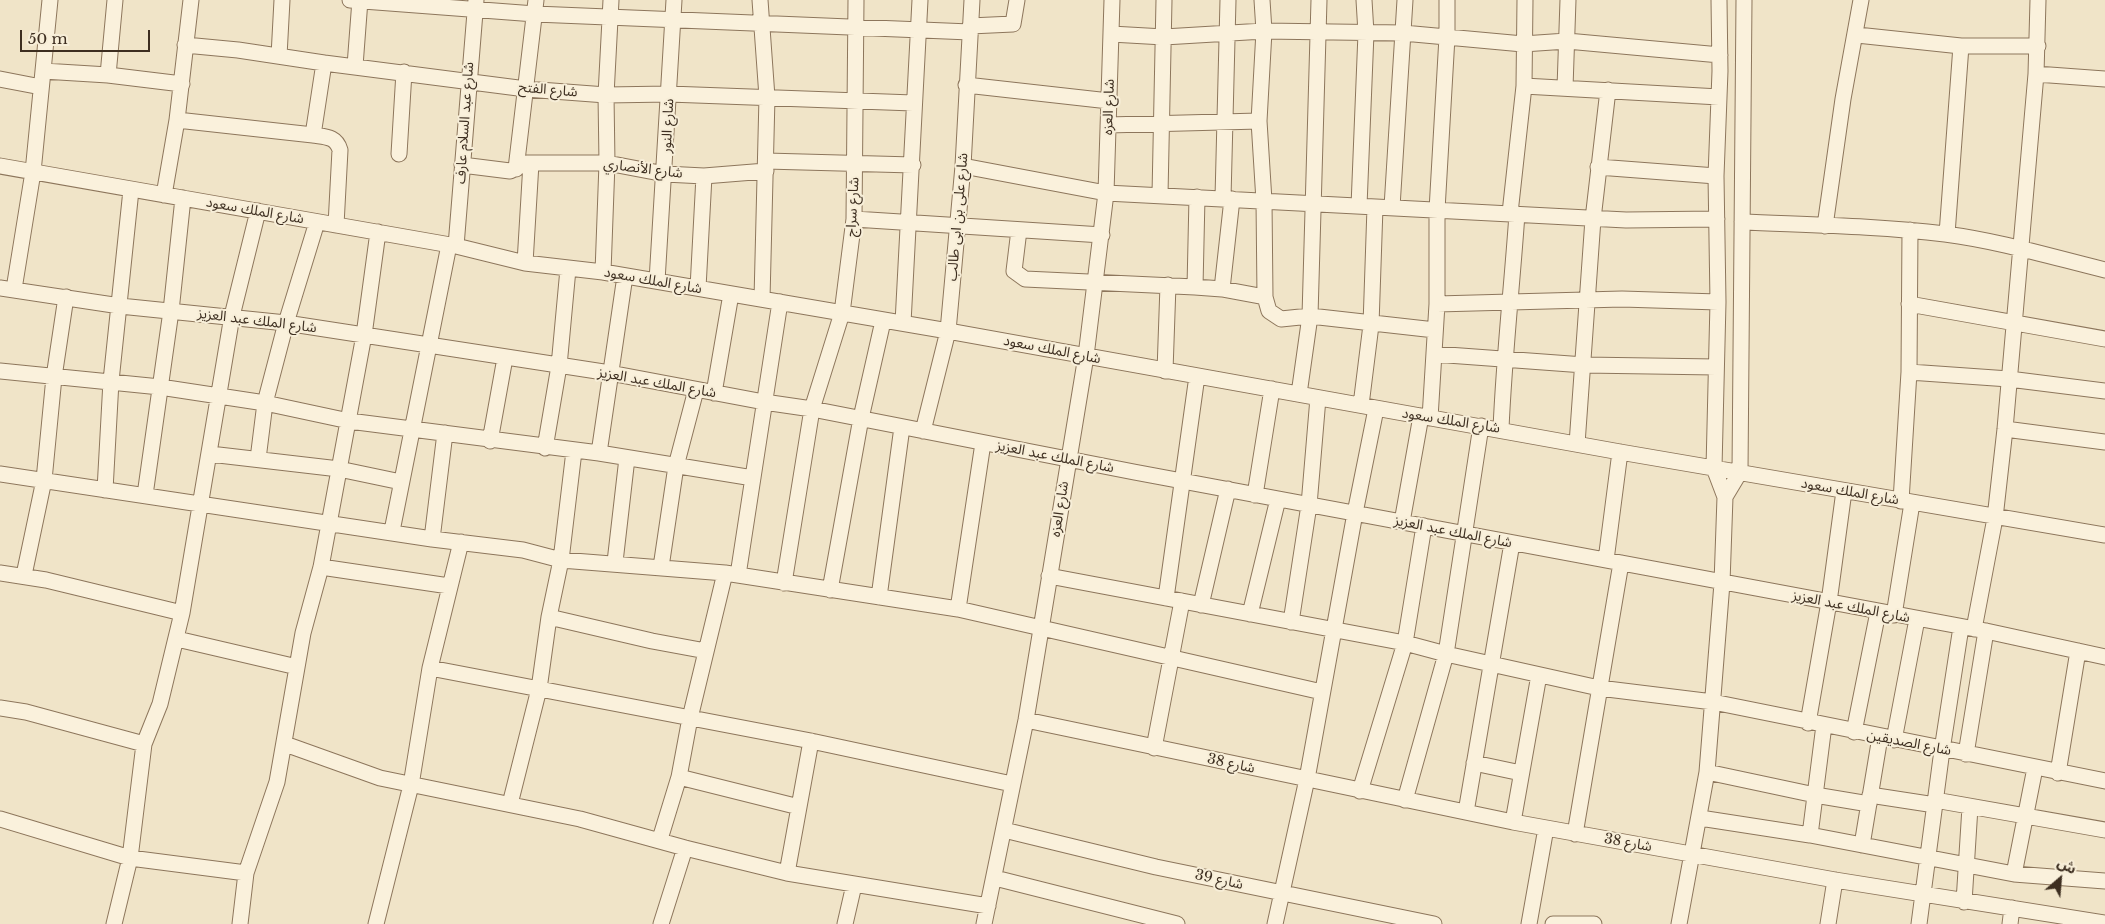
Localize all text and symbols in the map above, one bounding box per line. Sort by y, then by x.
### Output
scale bar [22,20,152,52]
text: 50 m [28,29,68,48]
street label: شارع عبد السلام عارف [452,61,478,185]
street label: شارع الفتح [518,79,578,101]
street label: شارع العزه [1100,79,1118,135]
street label: شارع النور [658,98,678,154]
street label: شارع على بن ابى طالب [944,152,972,282]
street label: شارع الأنصاري [602,156,684,182]
street label: شارع سراج [843,177,863,237]
street label: شارع الملك سعود [205,194,305,228]
street label: شارع الملك سعود [603,264,703,298]
street label: شارع الملك عبد العزيز [196,305,318,337]
street label: شارع الملك سعود [1002,332,1102,368]
street label: شارع الملك عبد العزيز [596,364,718,402]
street label: شارع الملك سعود [1401,405,1501,437]
street label: شارع الملك عبد العزيز [995,437,1115,477]
street label: شارع الملك سعود [1800,475,1900,509]
street label: شارع العزه [1047,480,1073,538]
street label: شارع الملك عبد العزيز [1393,512,1513,552]
street label: شارع الملك عبد العزيز [1791,587,1911,627]
street label: شارع الصديقين [1865,727,1953,759]
street label: شارع 38 [1206,751,1256,777]
street label: شارع 38 [1603,831,1653,855]
text: ش [2054,853,2079,878]
north arrow [2035,854,2085,904]
street label: شارع 39 [1193,867,1245,893]

